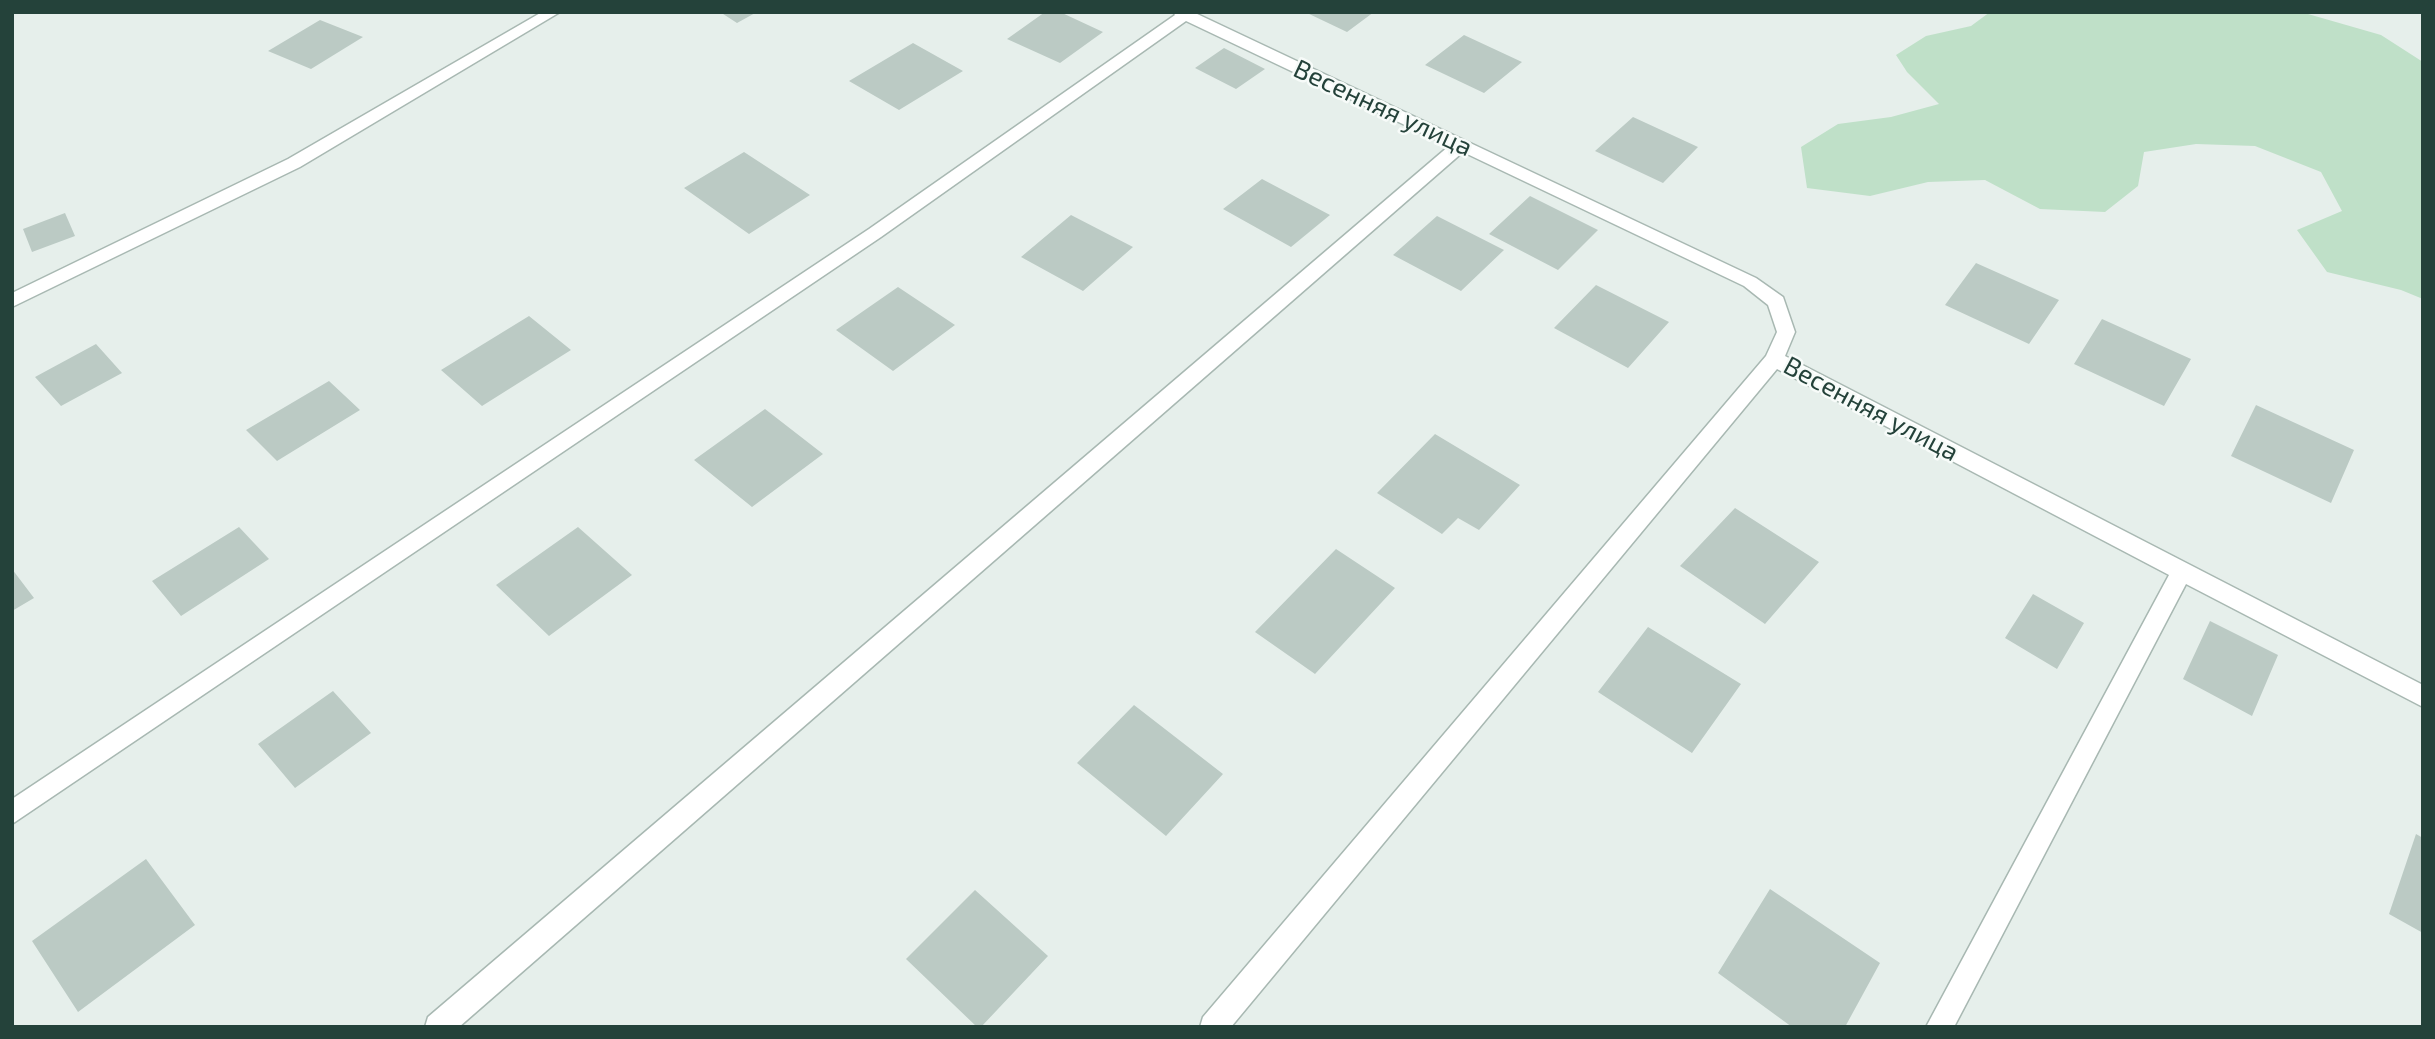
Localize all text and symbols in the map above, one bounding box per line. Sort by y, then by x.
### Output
street label: Весенняя улица [1289,53,1477,163]
street label: Весенняя улица [1778,350,1964,468]

